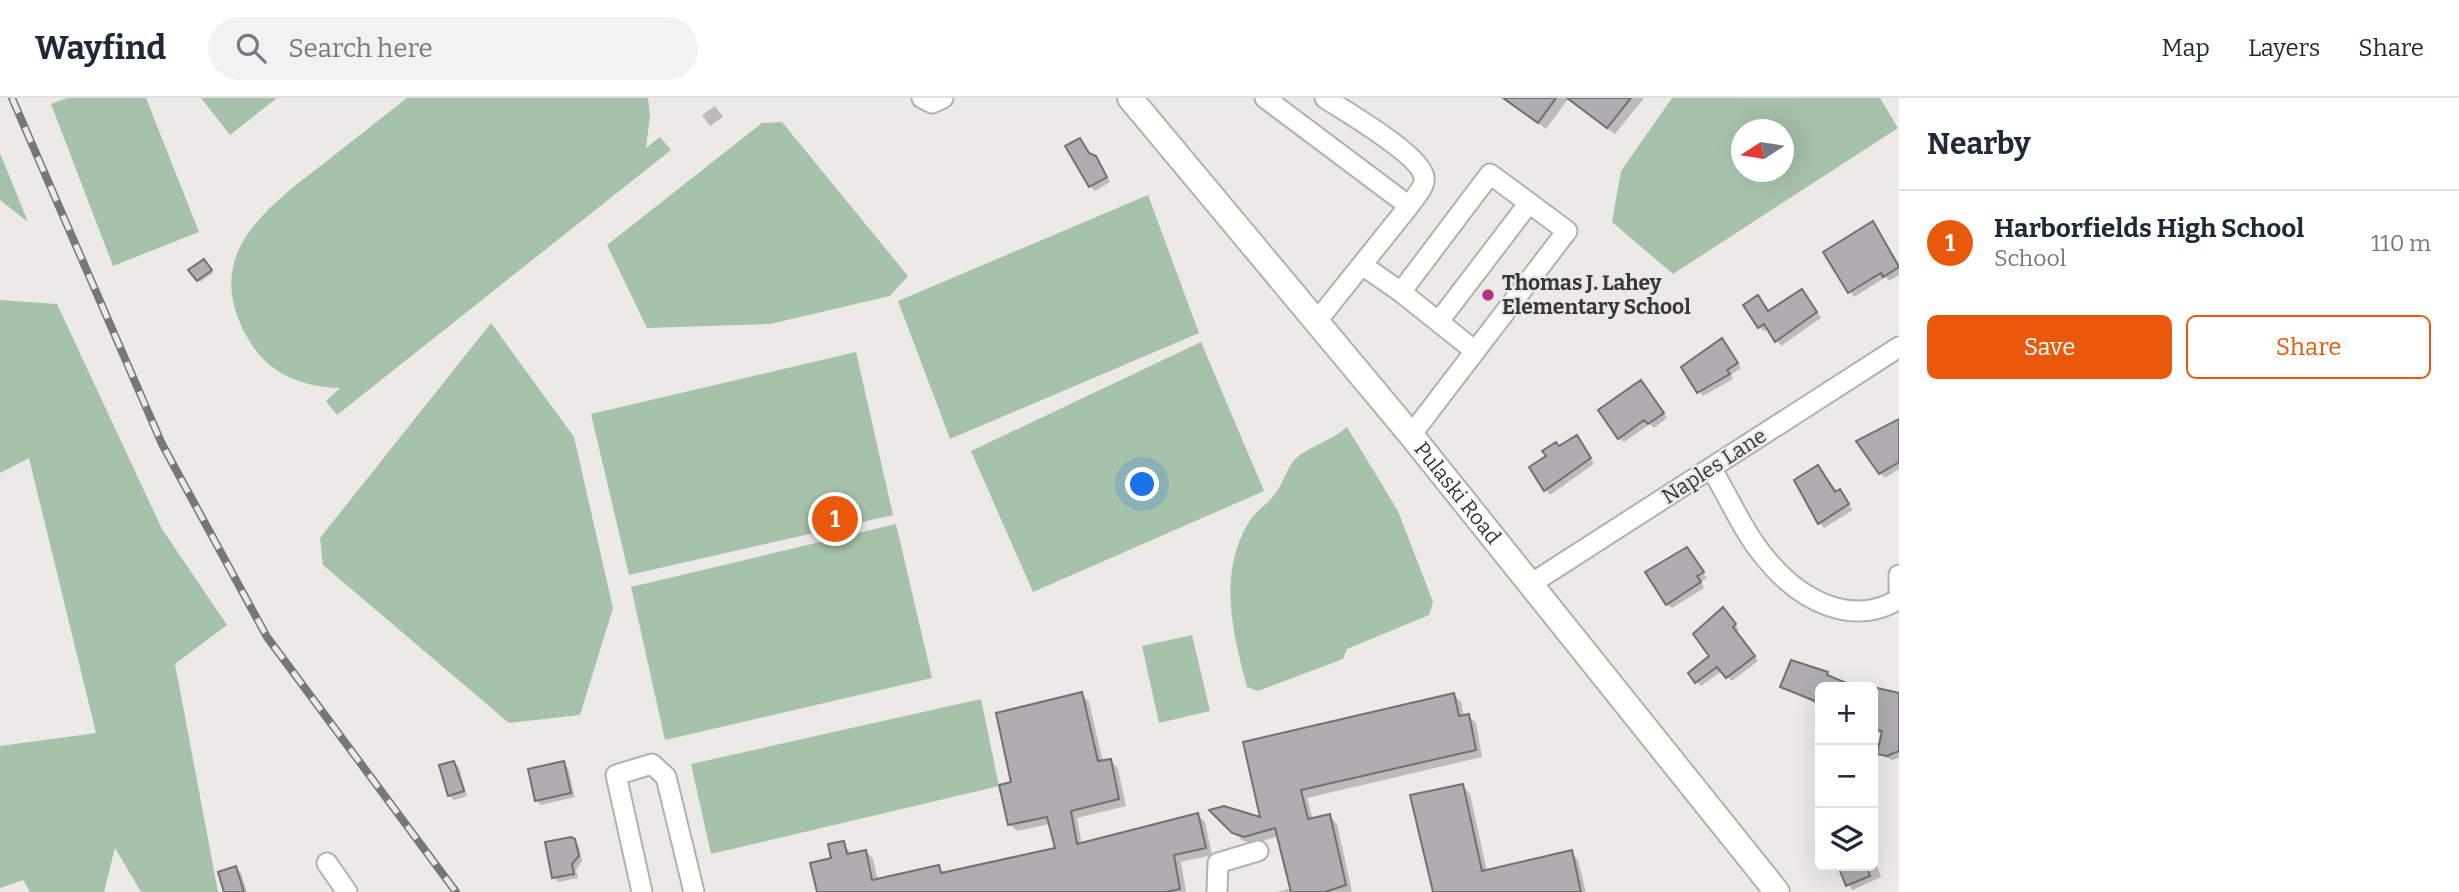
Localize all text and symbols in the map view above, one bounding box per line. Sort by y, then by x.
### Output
search box [208,17,698,80]
text: Wayfind [35,28,166,68]
icon: search [232,29,270,67]
text: Search here [288,33,433,64]
text: Map [2162,34,2210,62]
text: Layers [2248,34,2320,62]
text: Share [2358,34,2424,62]
north arrow [1731,119,1794,182]
text: Nearby [1927,126,2031,162]
text: Harborfields High School [1994,213,2304,244]
text: 1 [1945,229,1955,257]
text: 110 m [2371,229,2431,257]
text: School [1994,244,2066,272]
place label: Thomas J. Lahey Elementary School [1502,270,1691,320]
marker: Thomas J. Lahey Elementary School [1480,287,1496,303]
button: Save [1927,315,2172,379]
button: Share [2186,315,2431,379]
street label: Naples Lane [1657,423,1771,509]
street label: Pulaski Road [1408,436,1506,549]
your location [1125,467,1159,501]
pin: 1 [812,493,858,545]
map controls [1815,682,1878,871]
button: + [1815,682,1878,745]
button: − [1815,745,1878,808]
button: layers [1815,808,1878,871]

